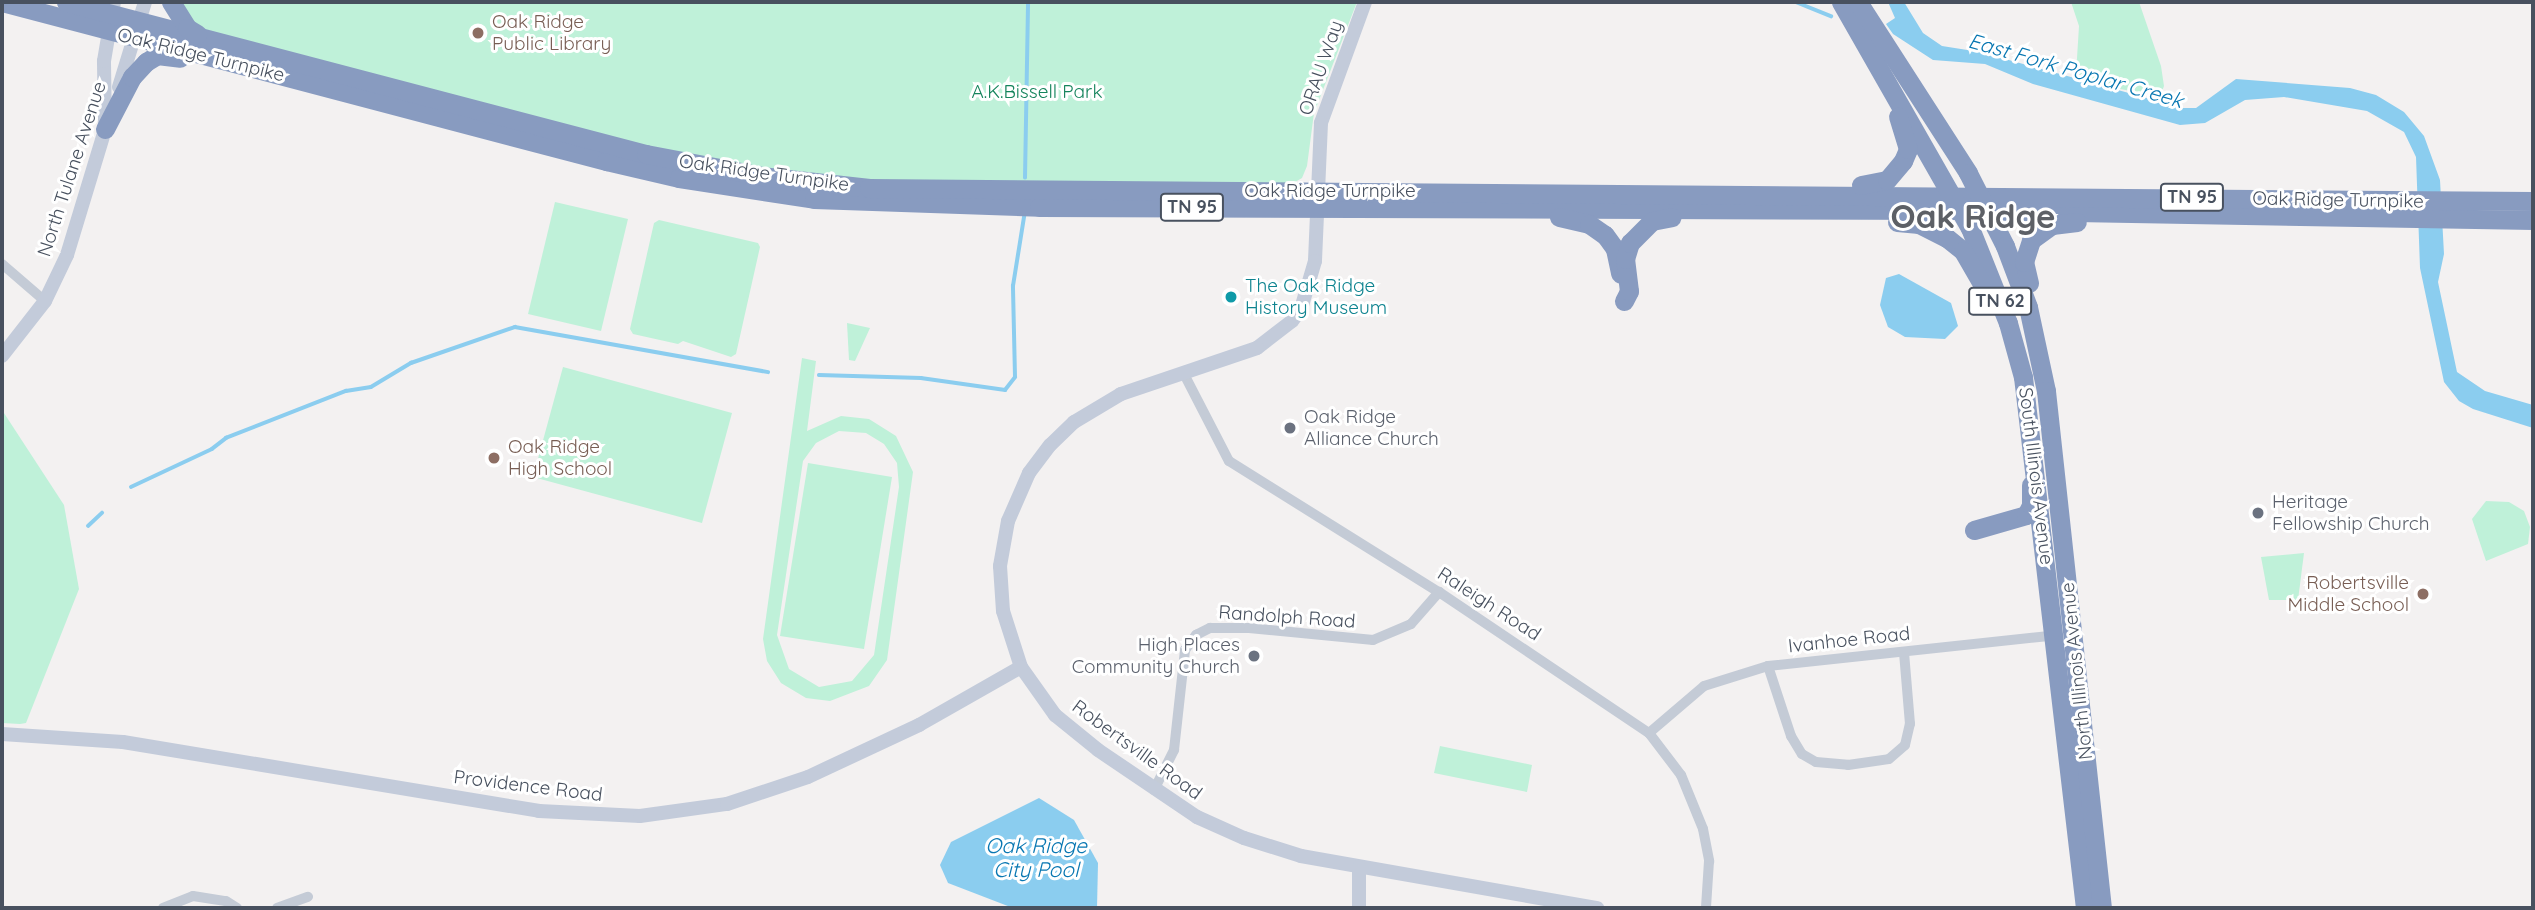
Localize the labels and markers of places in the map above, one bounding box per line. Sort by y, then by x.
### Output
place label: Oak Ridge Public Library [492,11,611,55]
marker: Oak Ridge Public Library [470,25,486,41]
place label: The Oak Ridge History Museum [1245,275,1387,319]
marker: The Oak Ridge History Museum [1223,289,1239,305]
place label: Oak Ridge Alliance Church [1304,406,1439,450]
marker: Oak Ridge Alliance Church [1282,420,1298,436]
place label: Oak Ridge High School [508,436,612,480]
marker: Oak Ridge High School [486,450,502,466]
place label: Heritage Fellowship Church [2272,491,2429,535]
marker: Heritage Fellowship Church [2250,505,2266,521]
place label: Robertsville Middle School [2287,572,2409,616]
marker: Robertsville Middle School [2415,586,2431,602]
place label: High Places Community Church [1072,634,1240,678]
marker: High Places Community Church [1246,648,1262,664]

